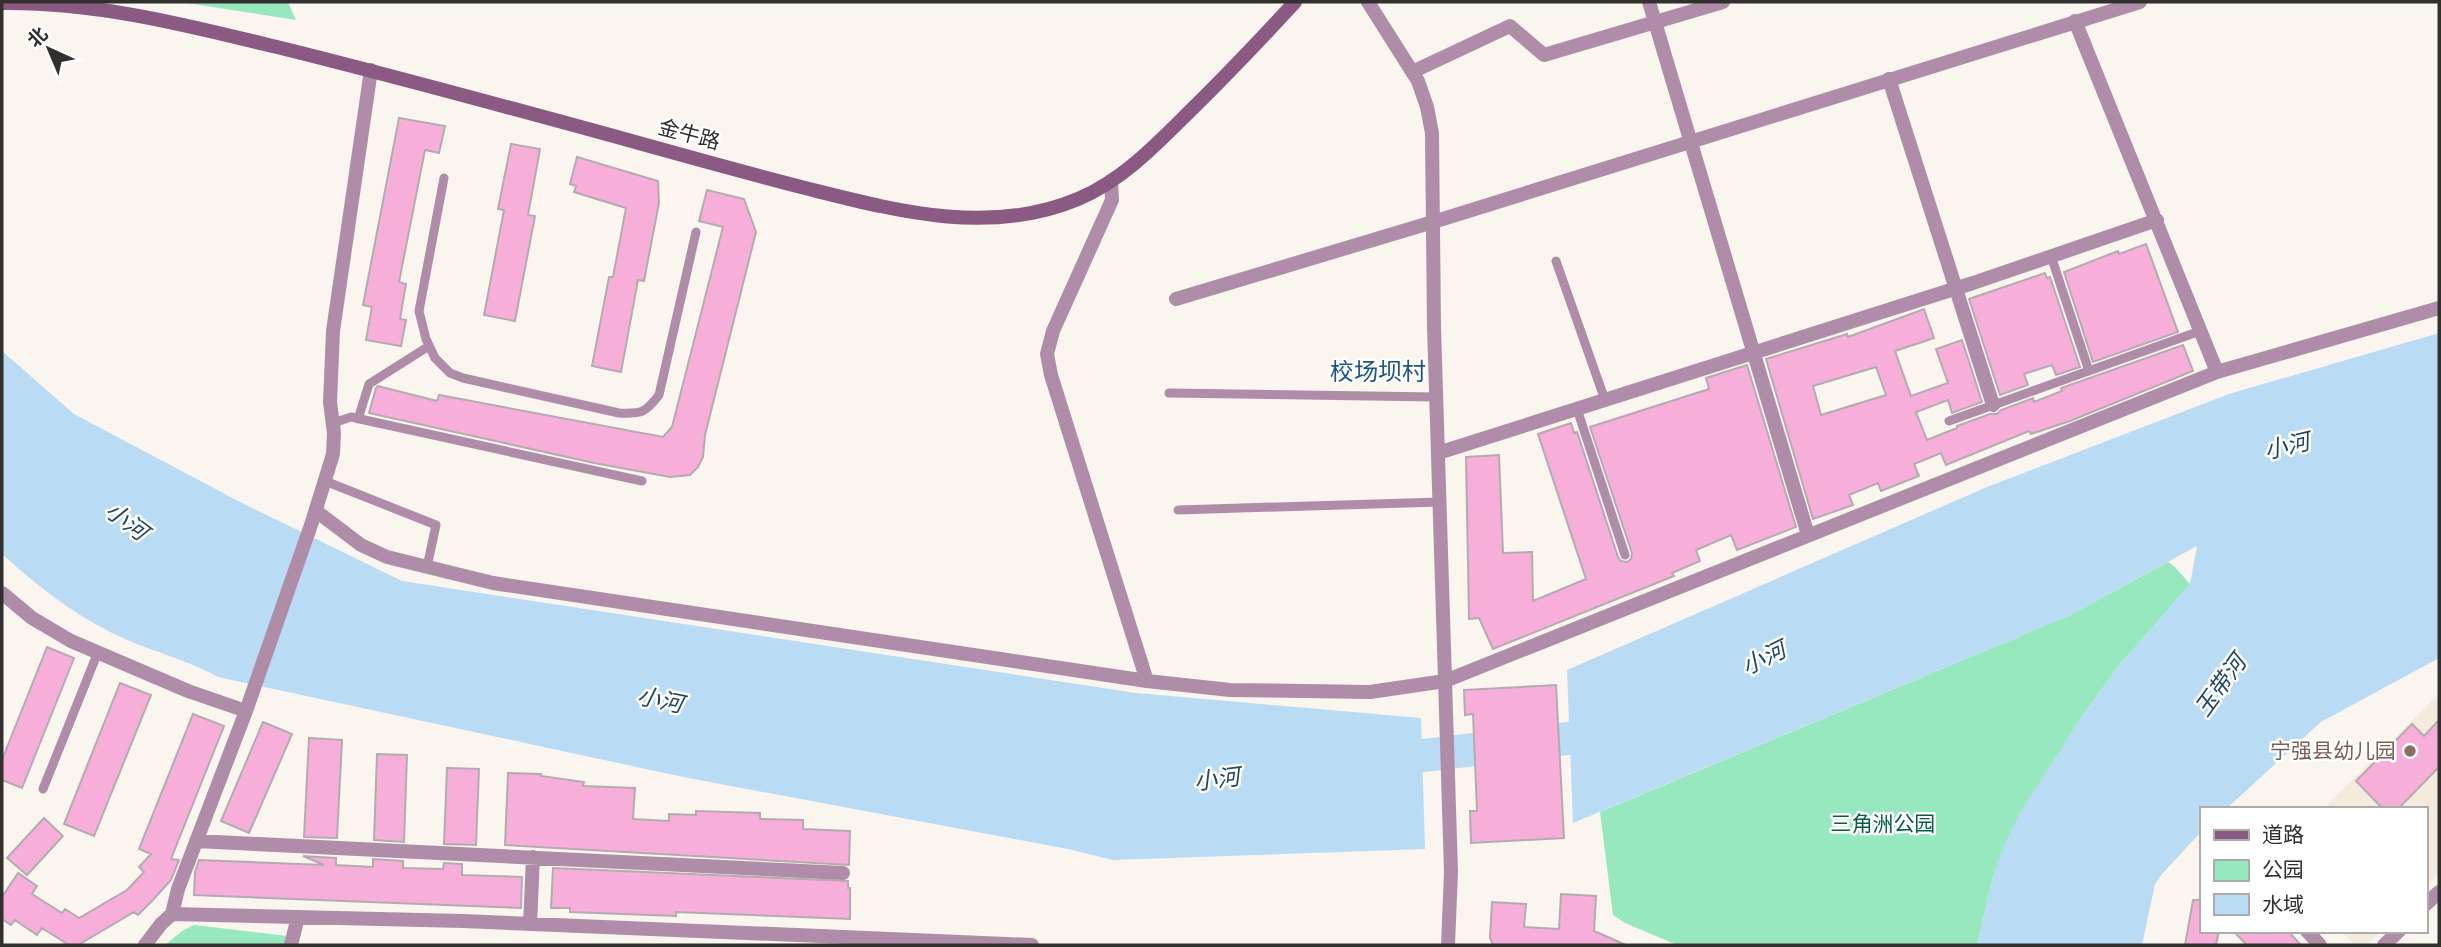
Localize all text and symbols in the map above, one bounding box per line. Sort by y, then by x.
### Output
north arrow [14,14,84,84]
text: 北 [23,23,53,53]
street label: 金牛路 [655,115,723,155]
district label: 校场坝村 [1330,358,1426,387]
water label: 小河 [2261,427,2316,466]
water label: 小河 [99,497,156,549]
water label: 小河 [1737,635,1794,682]
water label: 玉带河 [2189,647,2255,722]
water label: 小河 [635,683,689,720]
place label: 宁强县幼儿园 [2270,739,2396,764]
marker: 宁强县幼儿园 [2402,743,2418,759]
water label: 小河 [1192,763,1246,797]
legend [2200,807,2427,933]
park label: 三角洲公园 [1831,812,1936,837]
text: 道路 [2262,823,2304,848]
text: 公园 [2262,858,2304,883]
text: 水域 [2262,893,2304,918]

